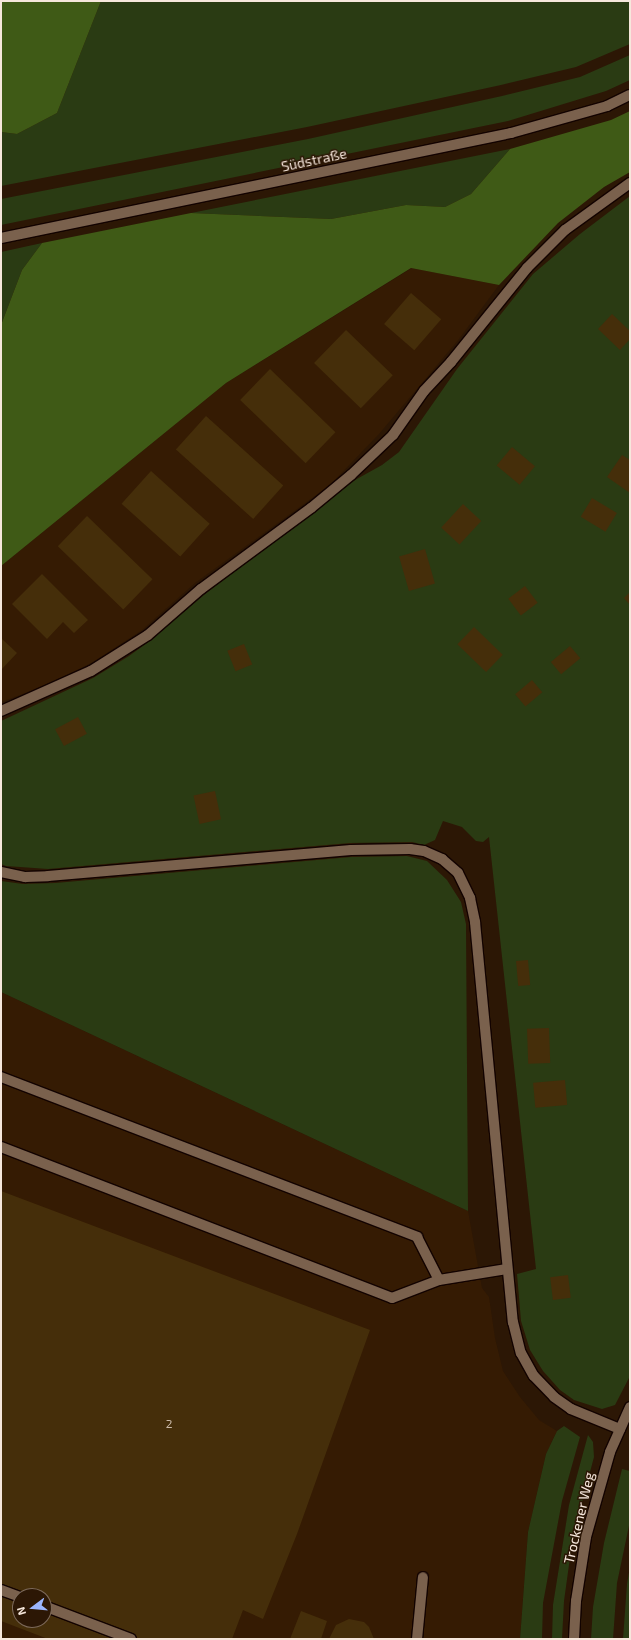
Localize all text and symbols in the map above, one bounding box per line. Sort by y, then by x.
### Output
street label: Südstraße [280,145,348,175]
house number: 2 [166,1417,172,1431]
street label: Trockener Weg [560,1470,598,1566]
north arrow [12,1588,52,1628]
text: N [14,1606,28,1617]

